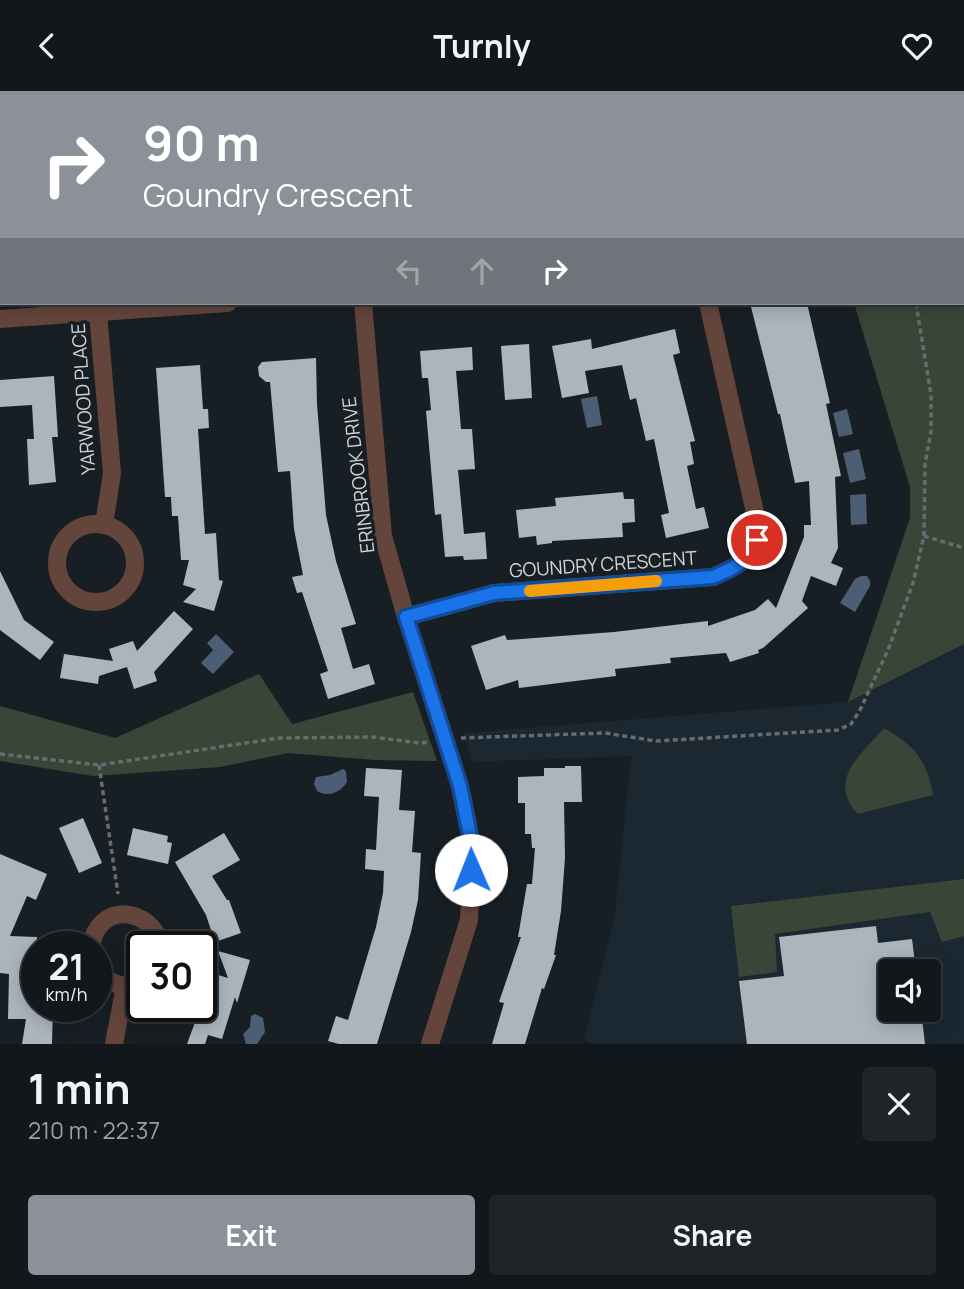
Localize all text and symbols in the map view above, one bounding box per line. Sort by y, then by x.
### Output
text: Turnly [433,24,531,68]
icon: back [28,27,66,65]
icon: heart [898,27,936,65]
text: 90 m [143,109,260,176]
icon: right [28,119,119,210]
text: Goundry Crescent [143,173,413,217]
icon: left [390,252,428,290]
icon: ahead [463,252,501,290]
icon: right [536,252,574,290]
street label: YARWOOD PLACE [65,322,101,476]
street label: ERINBROOK DRIVE [335,395,381,555]
pin [727,510,787,570]
icon: arrive [738,521,776,559]
street label: GOUNDRY CRESCENT [508,544,698,584]
position arrow [434,833,508,907]
speed limit sign: 30 [126,931,217,1022]
text: 21 [48,943,85,991]
map controls [878,959,941,1022]
button: sound [878,959,941,1022]
text: km/h [46,982,87,1006]
text: 1 min [28,1059,131,1117]
button: close [862,1067,936,1141]
text: 210 m · 22:37 [28,1114,160,1146]
button: Exit [28,1195,475,1275]
button: Share [489,1195,936,1275]

